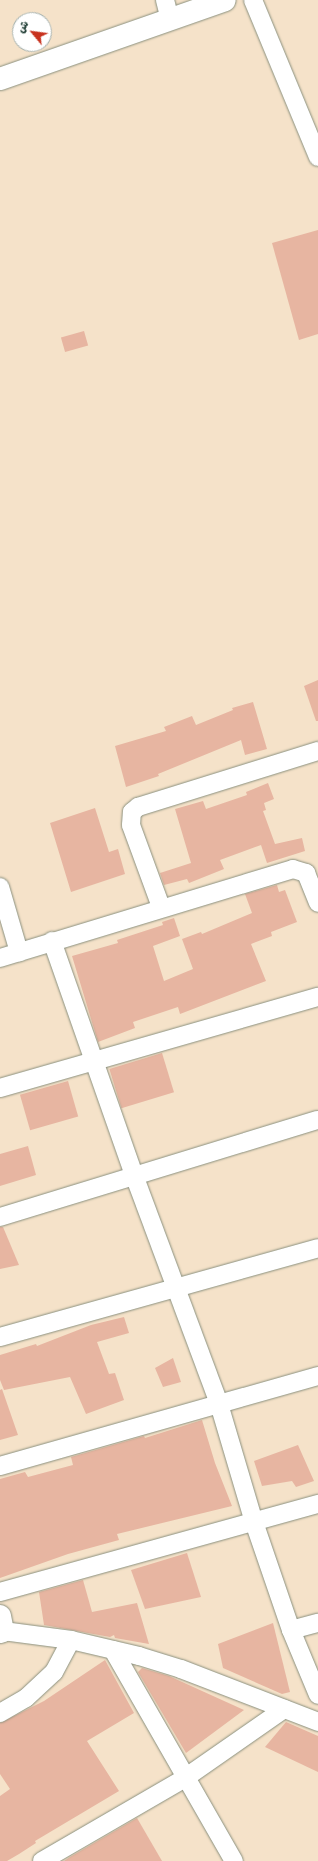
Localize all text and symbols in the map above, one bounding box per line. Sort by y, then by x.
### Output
north arrow [12,12,52,52]
text: ش [13,18,31,35]

